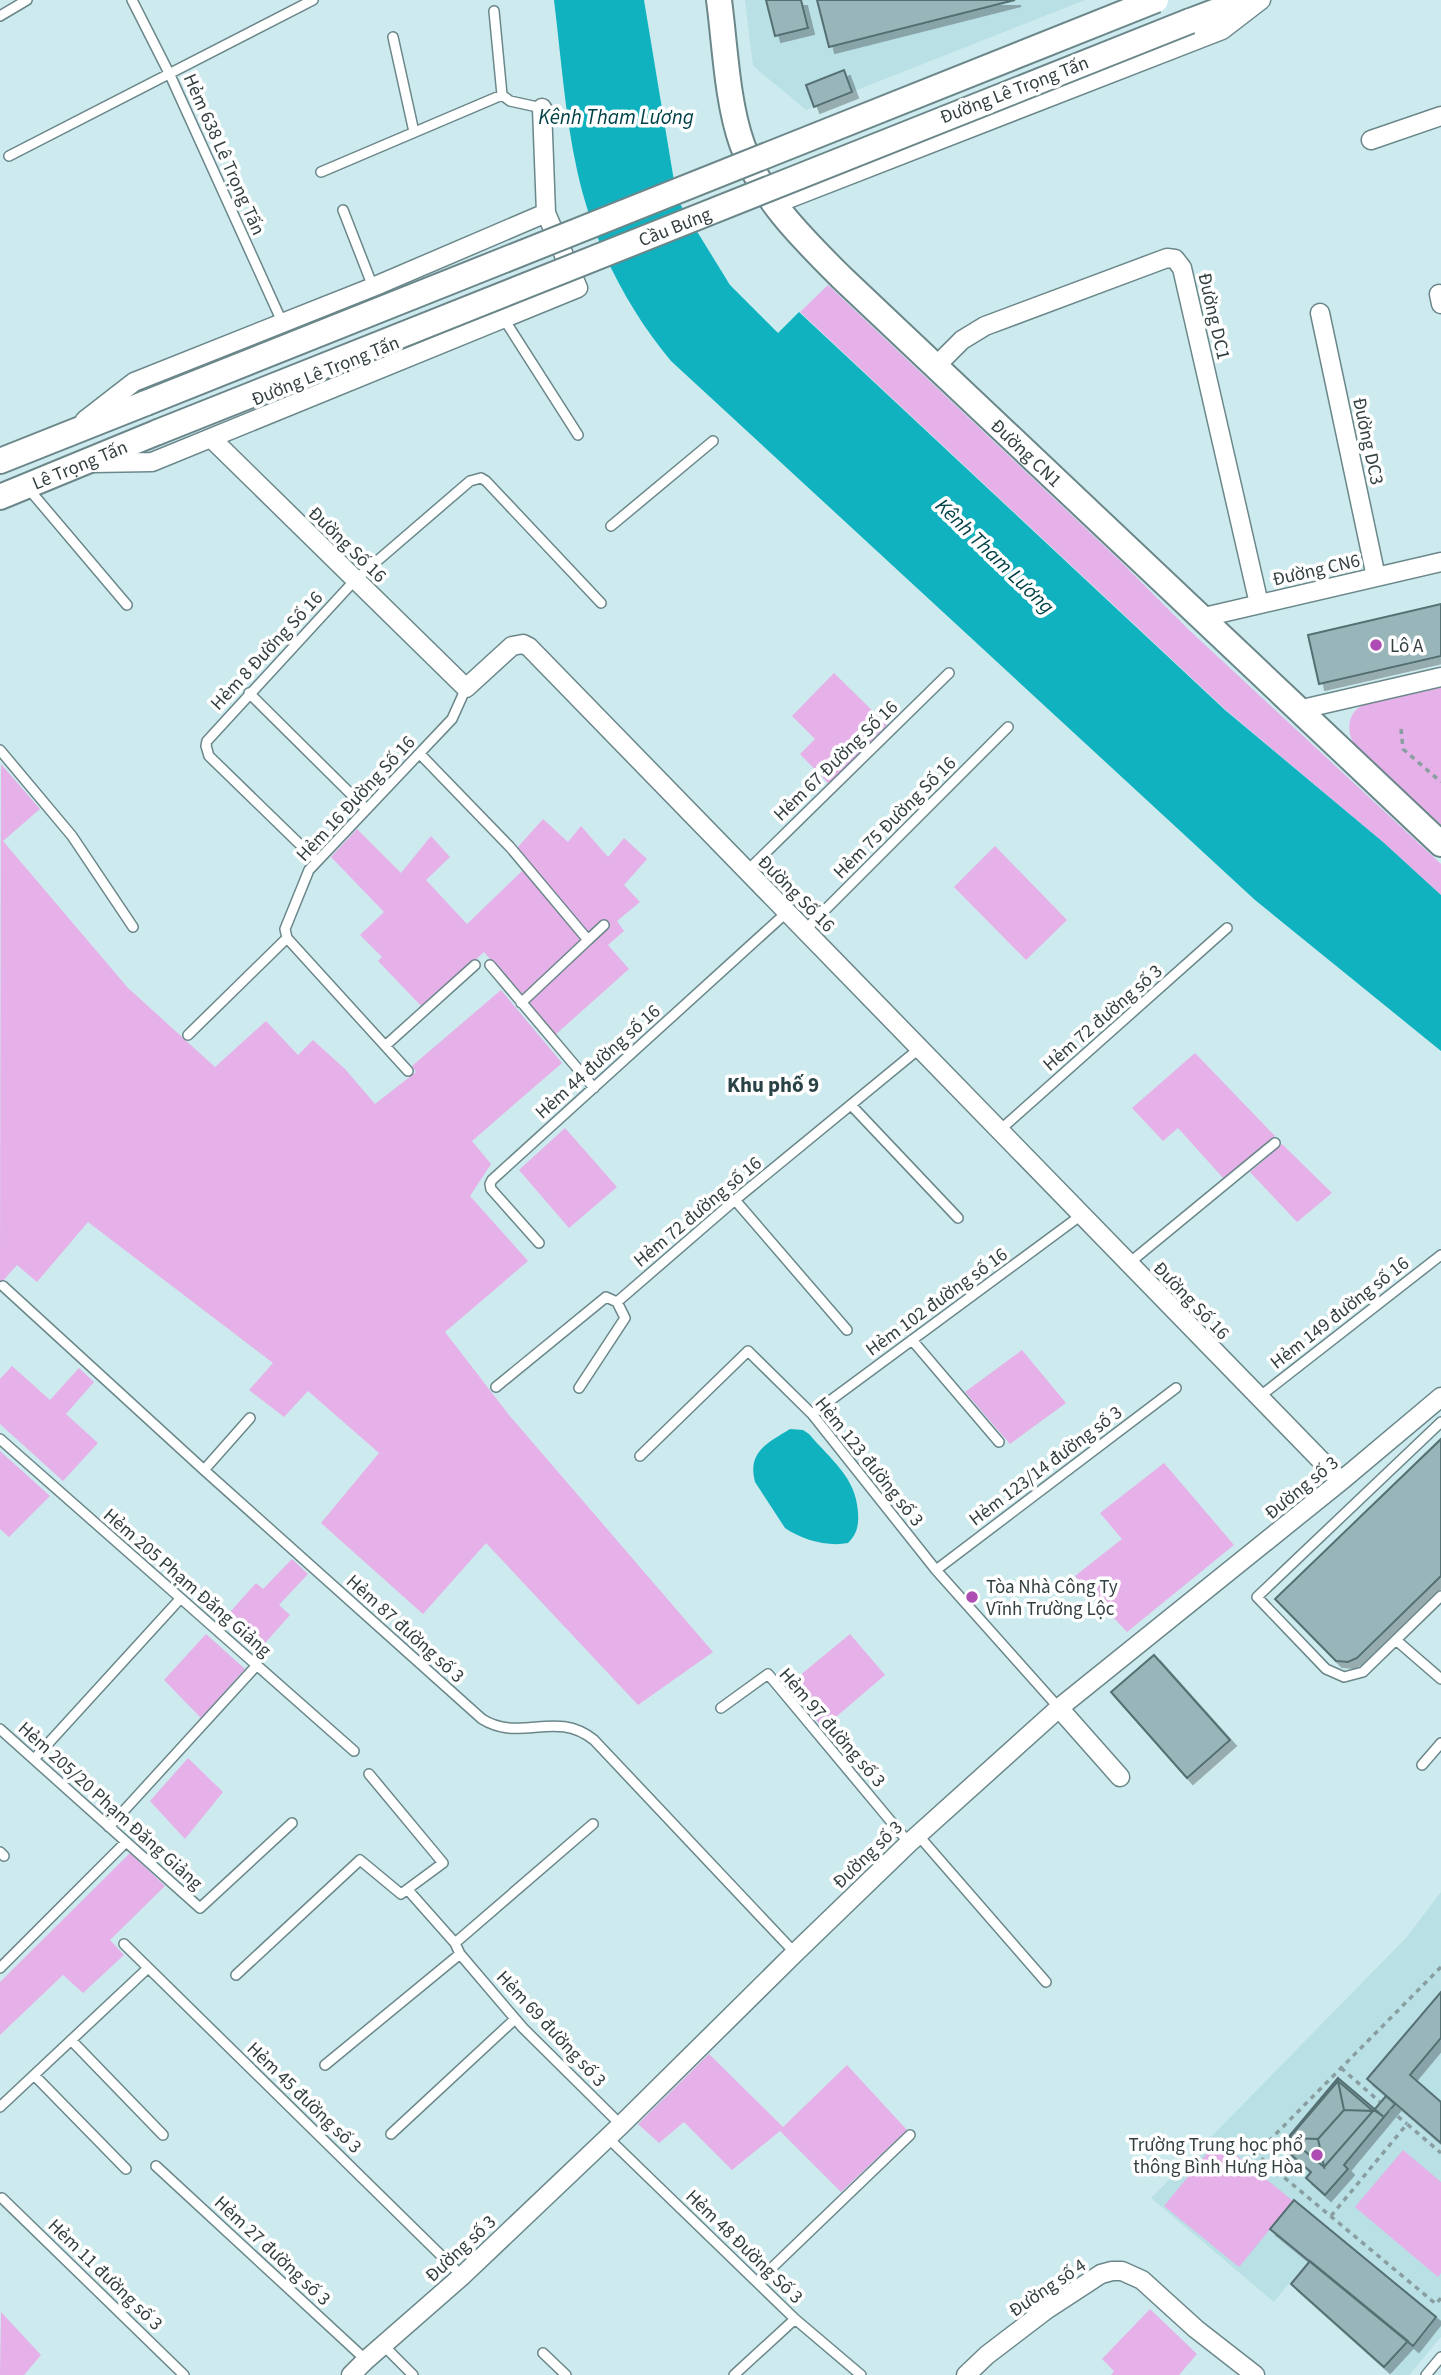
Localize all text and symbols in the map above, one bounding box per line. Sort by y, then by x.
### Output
street label: Đường Lê Trọng Tấn [936,50,1093,131]
street label: Hẻm 638 Lê Trọng Tấn [176,70,271,240]
water label: Kênh Tham Lương [538,102,694,132]
street label: Cầu Bưng [635,201,716,254]
street label: Đường DC1 [1190,270,1237,362]
street label: Đường Lê Trọng Tấn [248,329,404,413]
street label: Đường DC3 [1345,395,1390,487]
street label: Đường CN1 [984,413,1067,494]
street label: Lê Trọng Tấn [28,434,132,497]
water label: Kênh Tham Lương [929,491,1061,621]
street label: Đường Số 16 [302,501,392,589]
street label: Đường CN6 [1270,547,1363,594]
street label: Hẻm 8 Đường Số 16 [205,585,330,717]
place label: Lô A [1390,633,1424,660]
marker: Lô A [1368,637,1384,653]
street label: Hẻm 67 Đường Số 16 [768,695,904,828]
street label: Hẻm 16 Đường Số 16 [290,730,422,868]
street label: Hẻm 75 Đường Số 16 [828,751,962,885]
street label: Đường Số 16 [751,849,841,939]
street label: Hẻm 72 đường số 3 [1037,959,1169,1078]
street label: Hẻm 44 đường số 16 [529,999,667,1126]
district label: Khu phố 9 [727,1070,819,1100]
street label: Hẻm 72 đường số 16 [628,1150,768,1274]
street label: Hẻm 102 đường số 16 [860,1241,1013,1363]
street label: Hẻm 149 đường số 16 [1265,1250,1415,1376]
street label: Đường Số 16 [1147,1256,1235,1346]
street label: Hẻm 123 đường số 3 [808,1391,930,1533]
street label: Hẻm 123/14 đường số 3 [964,1400,1128,1533]
street label: Đường số 3 [1259,1450,1345,1526]
street label: Hẻm 205 Phạm Đăng Giảng [97,1502,277,1664]
street label: Hẻm 87 đường số 3 [340,1569,470,1690]
place label: Tòa Nhà Công Ty Vĩnh Trường Lộc [986,1574,1118,1623]
marker: Tòa Nhà Công Ty Vĩnh Trường Lộc [964,1589,980,1605]
street label: Hẻm 97 đường số 3 [772,1662,891,1794]
street label: Hẻm 205/20 Phạm Đăng Giảng [12,1716,209,1897]
street label: Đường số 3 [827,1815,909,1895]
street label: Hẻm 69 đường số 3 [490,1965,612,2093]
street label: Hẻm 45 đường số 3 [240,2036,368,2160]
place label: Trường Trung học phổ thông Bình Hưng Hòa [1128,2132,1303,2181]
marker: Trường Trung học phổ thông Bình Hưng Hòa [1309,2147,1325,2163]
street label: Hẻm 48 Đường Số 3 [679,2184,809,2310]
street label: Hẻm 27 đường số 3 [208,2190,336,2312]
street label: Đường số 3 [420,2209,502,2289]
street label: Hẻm 11 đường số 3 [41,2213,169,2337]
street label: Đường số 4 [1004,2252,1092,2324]

